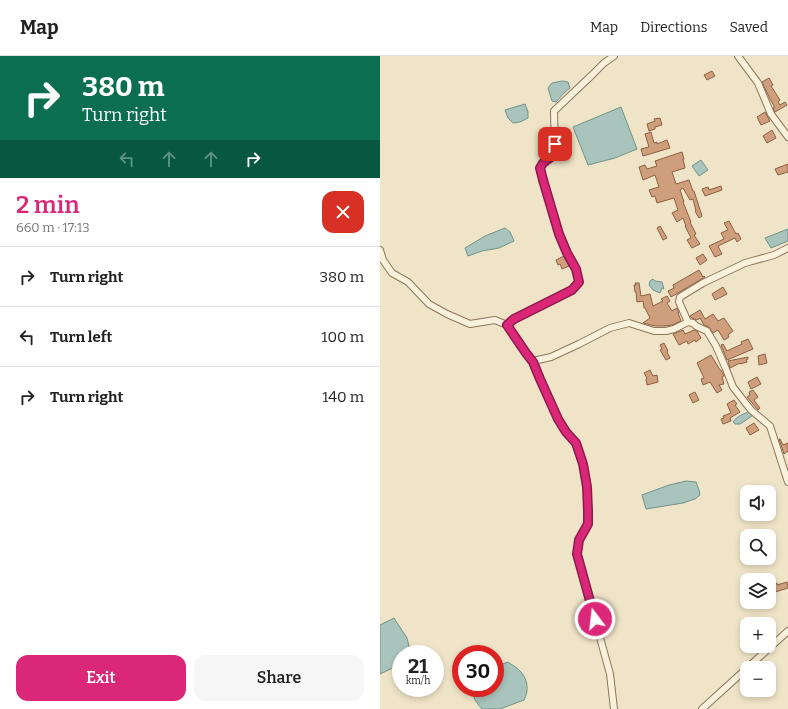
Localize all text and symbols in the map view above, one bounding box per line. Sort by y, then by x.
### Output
text: Map [20,16,59,39]
text: Map [590,19,618,36]
text: Directions [640,19,708,36]
text: Saved [730,19,768,36]
text: 380 m [82,70,165,103]
icon: right [16,72,68,124]
text: Turn right [82,104,167,126]
pin [538,127,572,161]
icon: arrive [544,133,566,155]
icon: left [116,148,138,170]
icon: ahead [158,148,180,170]
icon: ahead [200,148,222,170]
icon: right [242,148,264,170]
text: 2 min [16,191,80,219]
button: close [322,191,364,233]
text: 660 m · 17:13 [16,220,90,235]
icon: right [16,266,38,288]
text: Turn right [50,268,123,286]
text: 380 m [320,268,364,286]
icon: left [16,326,38,348]
text: Turn left [50,328,112,346]
text: 100 m [321,328,364,346]
icon: right [16,386,38,408]
text: Turn right [50,388,123,406]
text: 140 m [322,388,364,406]
map controls [740,485,776,697]
button: sound [740,485,776,521]
button: search [740,529,776,565]
button: layers [740,573,776,609]
position arrow [574,598,616,640]
button: + [740,617,776,653]
speed limit sign: 30 [452,645,504,697]
text: 21 [408,654,428,678]
button: Exit [16,655,186,701]
button: Share [194,655,364,701]
button: − [740,661,776,697]
text: km/h [406,675,430,687]

